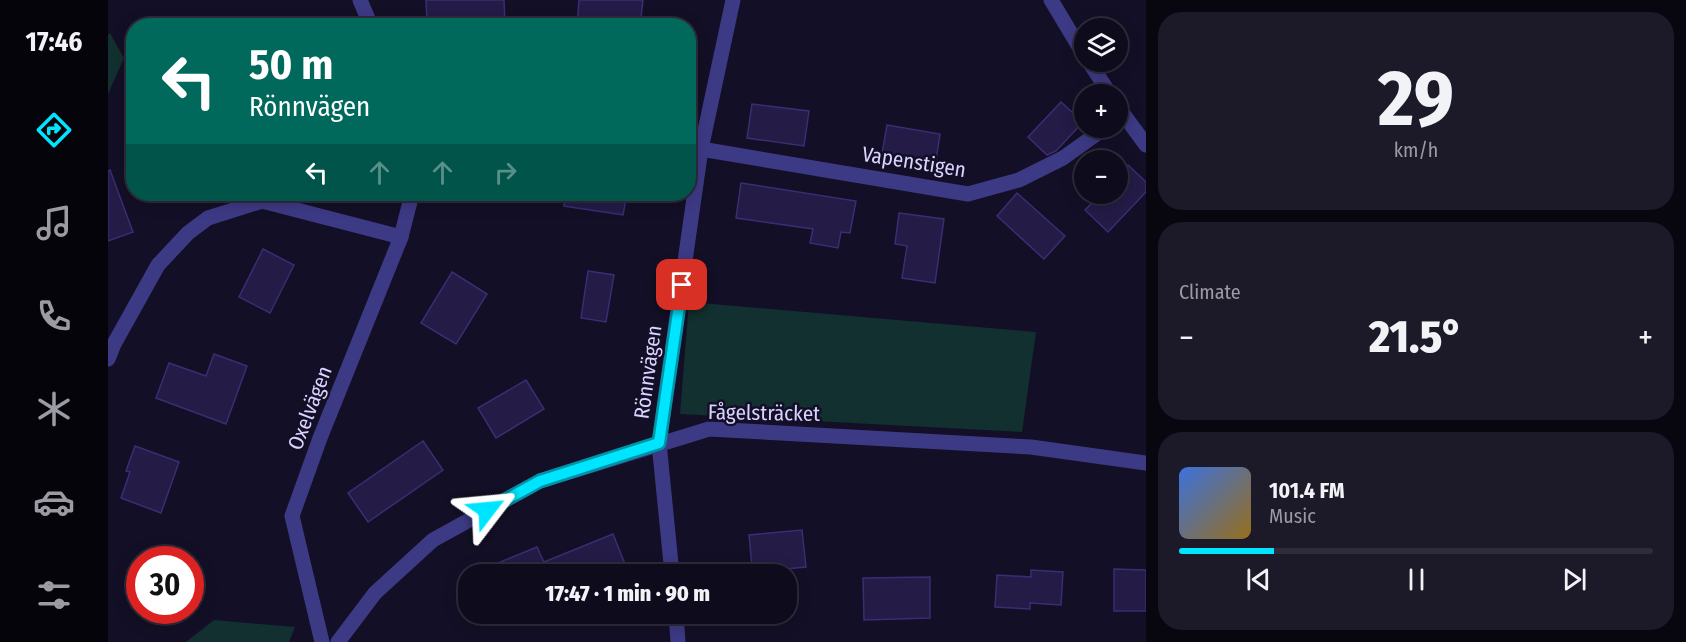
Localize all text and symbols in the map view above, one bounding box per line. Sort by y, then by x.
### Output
map controls [1074,18,1128,204]
button: layers [1074,18,1128,72]
text: 17:46 [26,26,82,58]
text: 50 m [249,40,333,90]
icon: left [150,42,228,120]
text: 29 [1378,52,1454,146]
button: + [1074,84,1128,138]
text: Rönnvägen [249,91,370,123]
icon: directions [33,109,75,151]
text: km/h [1394,138,1438,162]
street label: Vapenstigen [860,141,968,183]
button: − [1074,150,1128,204]
icon: left [300,156,333,189]
icon: ahead [363,156,396,189]
icon: ahead [426,156,459,189]
icon: right [489,156,522,189]
icon: music [33,202,75,244]
pin [656,259,707,310]
icon: arrive [665,268,698,301]
text: Climate [1179,280,1241,304]
icon: phone [33,295,75,337]
text: 21.5° [1369,310,1463,364]
text: − [1179,318,1194,358]
text: + [1638,318,1653,358]
street label: Rönnvägen [629,324,667,420]
street label: Oxelvägen [282,362,338,454]
icon: climate [33,388,75,430]
street label: Fågelsträcket [708,399,820,427]
text: 101.4 FM [1269,477,1345,504]
position arrow [455,478,519,542]
icon: car [33,481,75,523]
text: Music [1269,504,1316,528]
speed limit sign: 30 [126,546,204,624]
icon: previous [1242,563,1275,596]
icon: pause [1400,563,1433,596]
icon: next [1558,563,1591,596]
icon: filters [33,574,75,616]
text: 17:47 · 1 min · 90 m [545,580,710,607]

